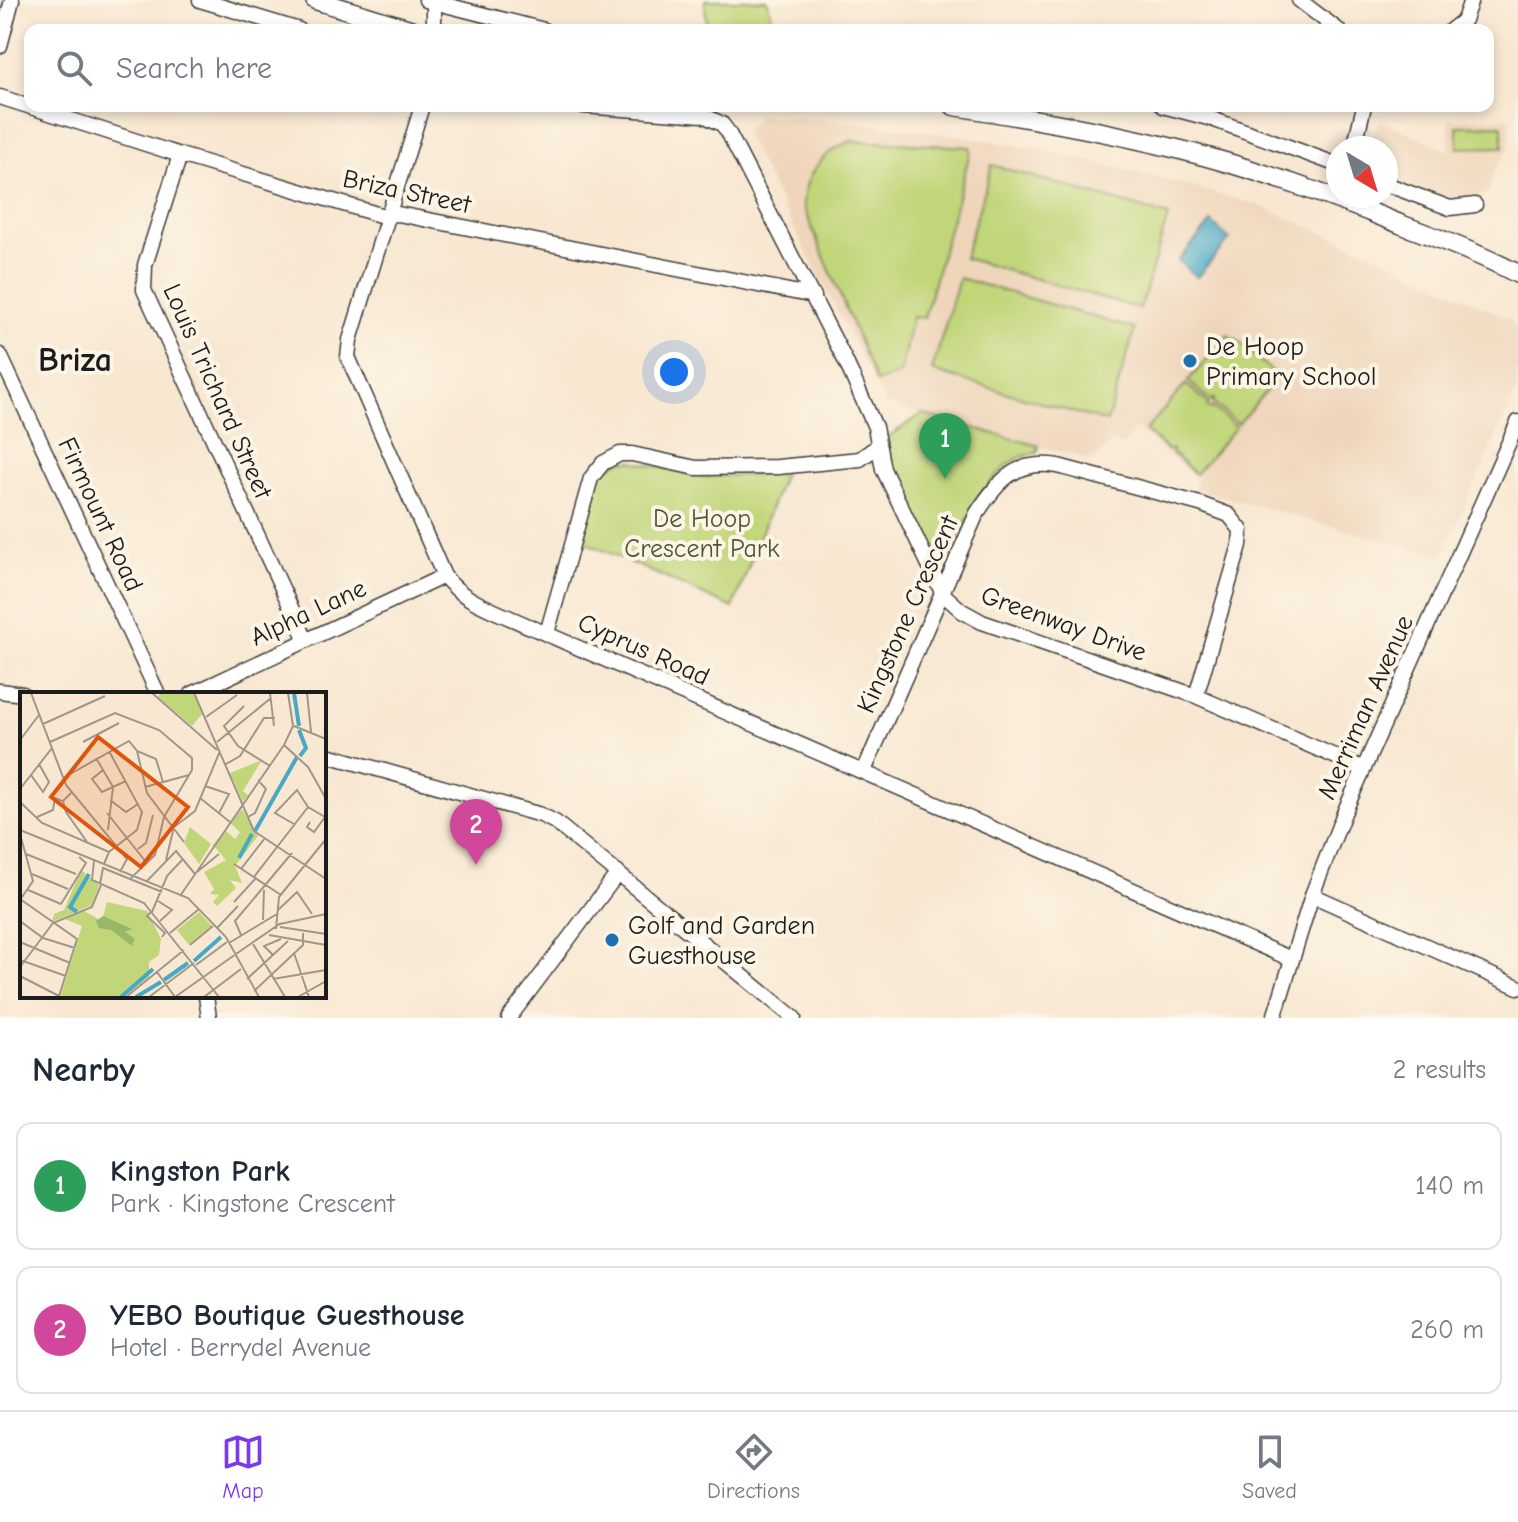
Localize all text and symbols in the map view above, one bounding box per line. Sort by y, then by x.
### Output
search box [24,24,1494,112]
icon: search [52,46,96,90]
text: Search here [116,51,272,86]
north arrow [1326,136,1398,208]
street label: Briza Street [340,164,475,221]
street label: Louis Trichard Street [156,279,279,505]
place label: De Hoop Primary School [1206,332,1376,392]
district label: Briza [38,340,112,380]
your location [654,352,694,392]
marker: De Hoop Primary School [1181,352,1199,370]
pin: 1 [919,413,971,479]
street label: Firmount Road [51,433,149,596]
park label: De Hoop Crescent Park [624,504,780,564]
street label: Kingstone Crescent [851,510,966,718]
street label: Alpha Lane [246,573,371,653]
street label: Greenway Drive [977,580,1150,668]
street label: Cyprus Road [573,608,714,692]
street label: Merriman Avenue [1312,611,1420,804]
inset map [20,692,326,998]
pin: 2 [450,799,502,865]
place label: Golf and Garden Guesthouse [628,911,815,971]
marker: Golf and Garden Guesthouse [603,931,621,949]
text: Nearby [32,1050,135,1090]
text: 2 results [1393,1055,1486,1085]
text: Kingston Park [110,1154,290,1189]
text: 1 [55,1171,65,1201]
text: 140 m [1415,1171,1484,1201]
text: Park · Kingstone Crescent [110,1189,395,1219]
text: YEBO Boutique Guesthouse [110,1298,465,1333]
text: 2 [54,1315,66,1345]
text: 260 m [1410,1315,1484,1345]
text: Hotel · Berrydel Avenue [110,1333,371,1363]
tab: Map [221,1430,265,1504]
tab: Directions [707,1430,800,1504]
tab: Saved [1242,1430,1297,1504]

